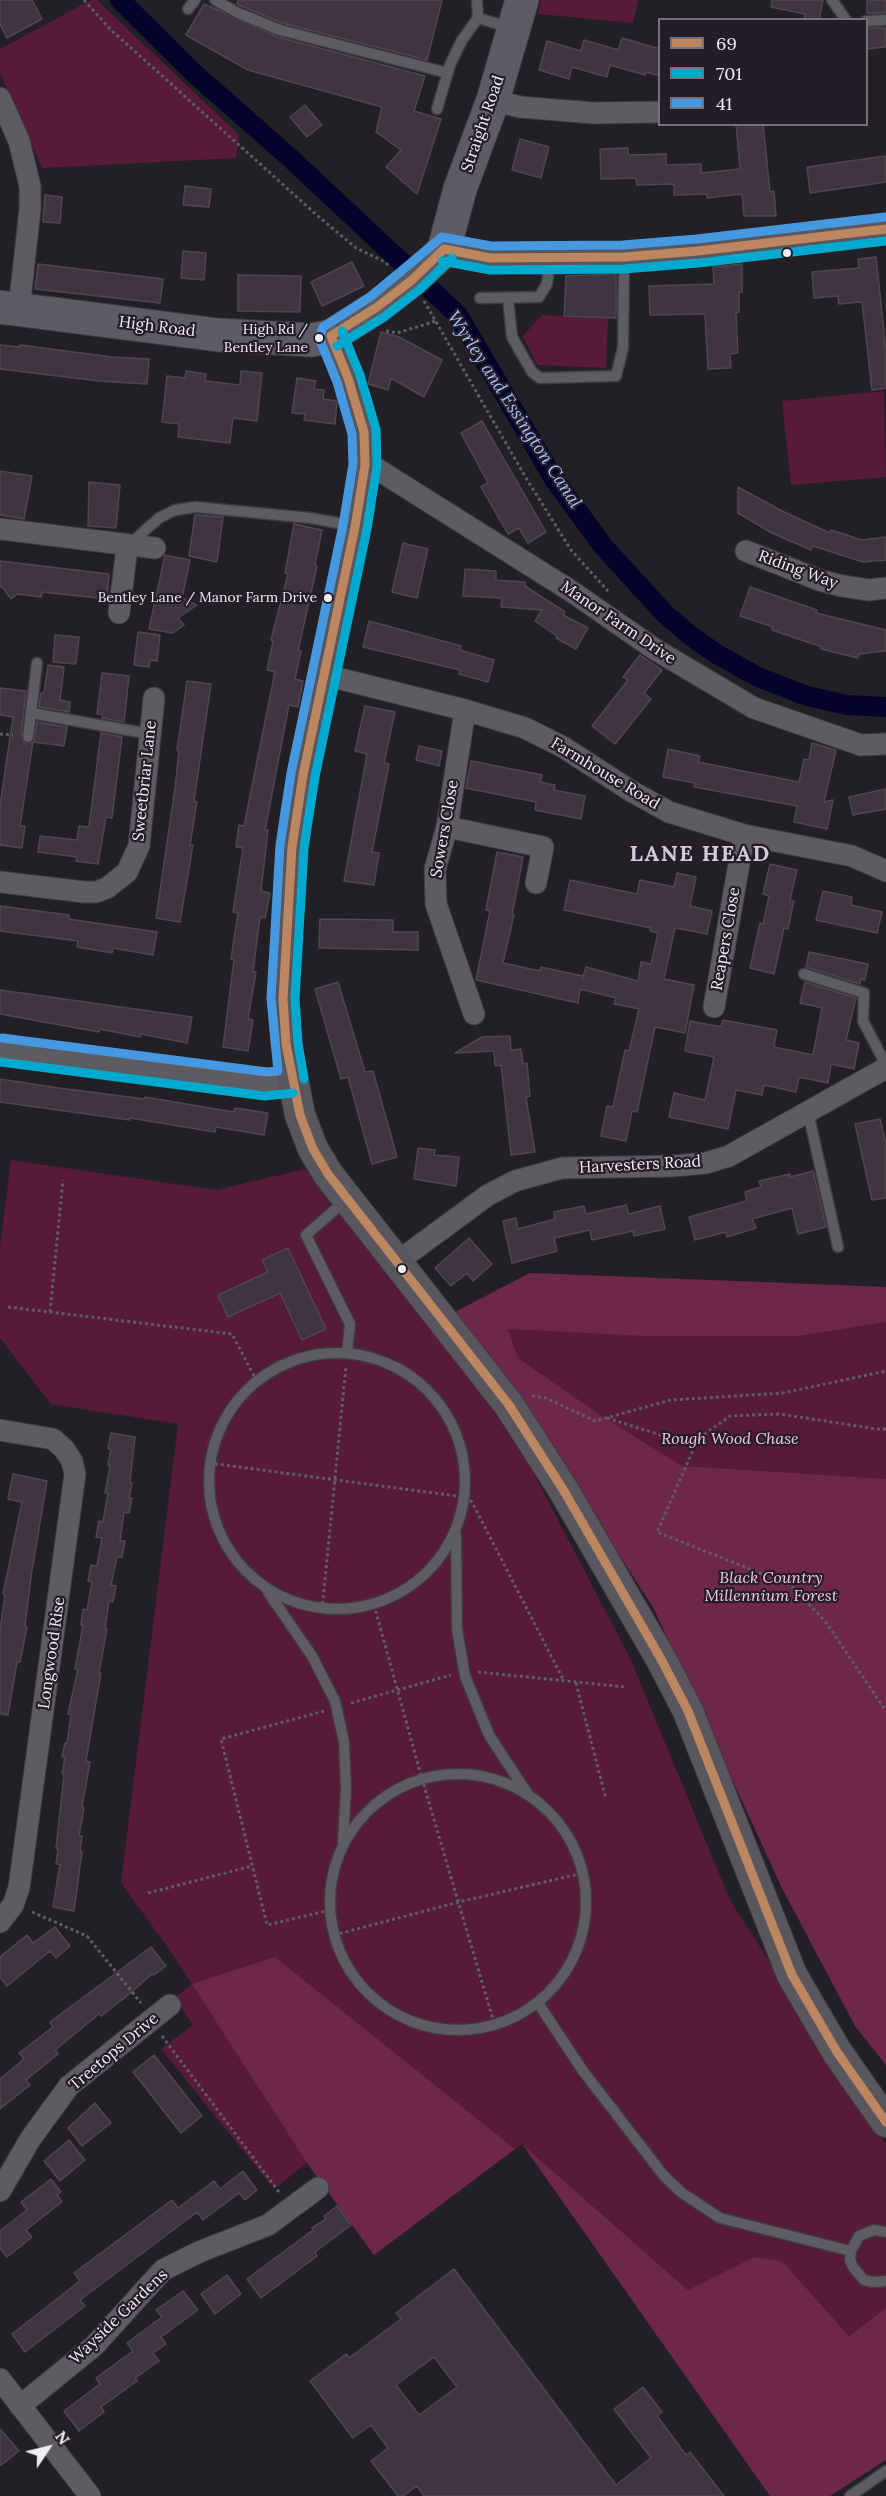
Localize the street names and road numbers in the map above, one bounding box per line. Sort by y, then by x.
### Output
street label: Straight Road [457,73,509,175]
street label: High Road [118,313,196,341]
street label: Riding Way [756,547,840,593]
street label: Manor Farm Drive [557,577,679,669]
street label: Sweetbriar Lane [129,720,161,842]
street label: Farmhouse Road [547,734,663,814]
street label: Sowers Close [427,779,463,879]
street label: Reapers Close [707,886,745,992]
street label: Harvesters Road [578,1152,702,1178]
street label: Longwood Rise [35,1596,69,1710]
street label: Treetops Drive [65,2009,163,2095]
street label: Wayside Gardens [66,2265,172,2369]

